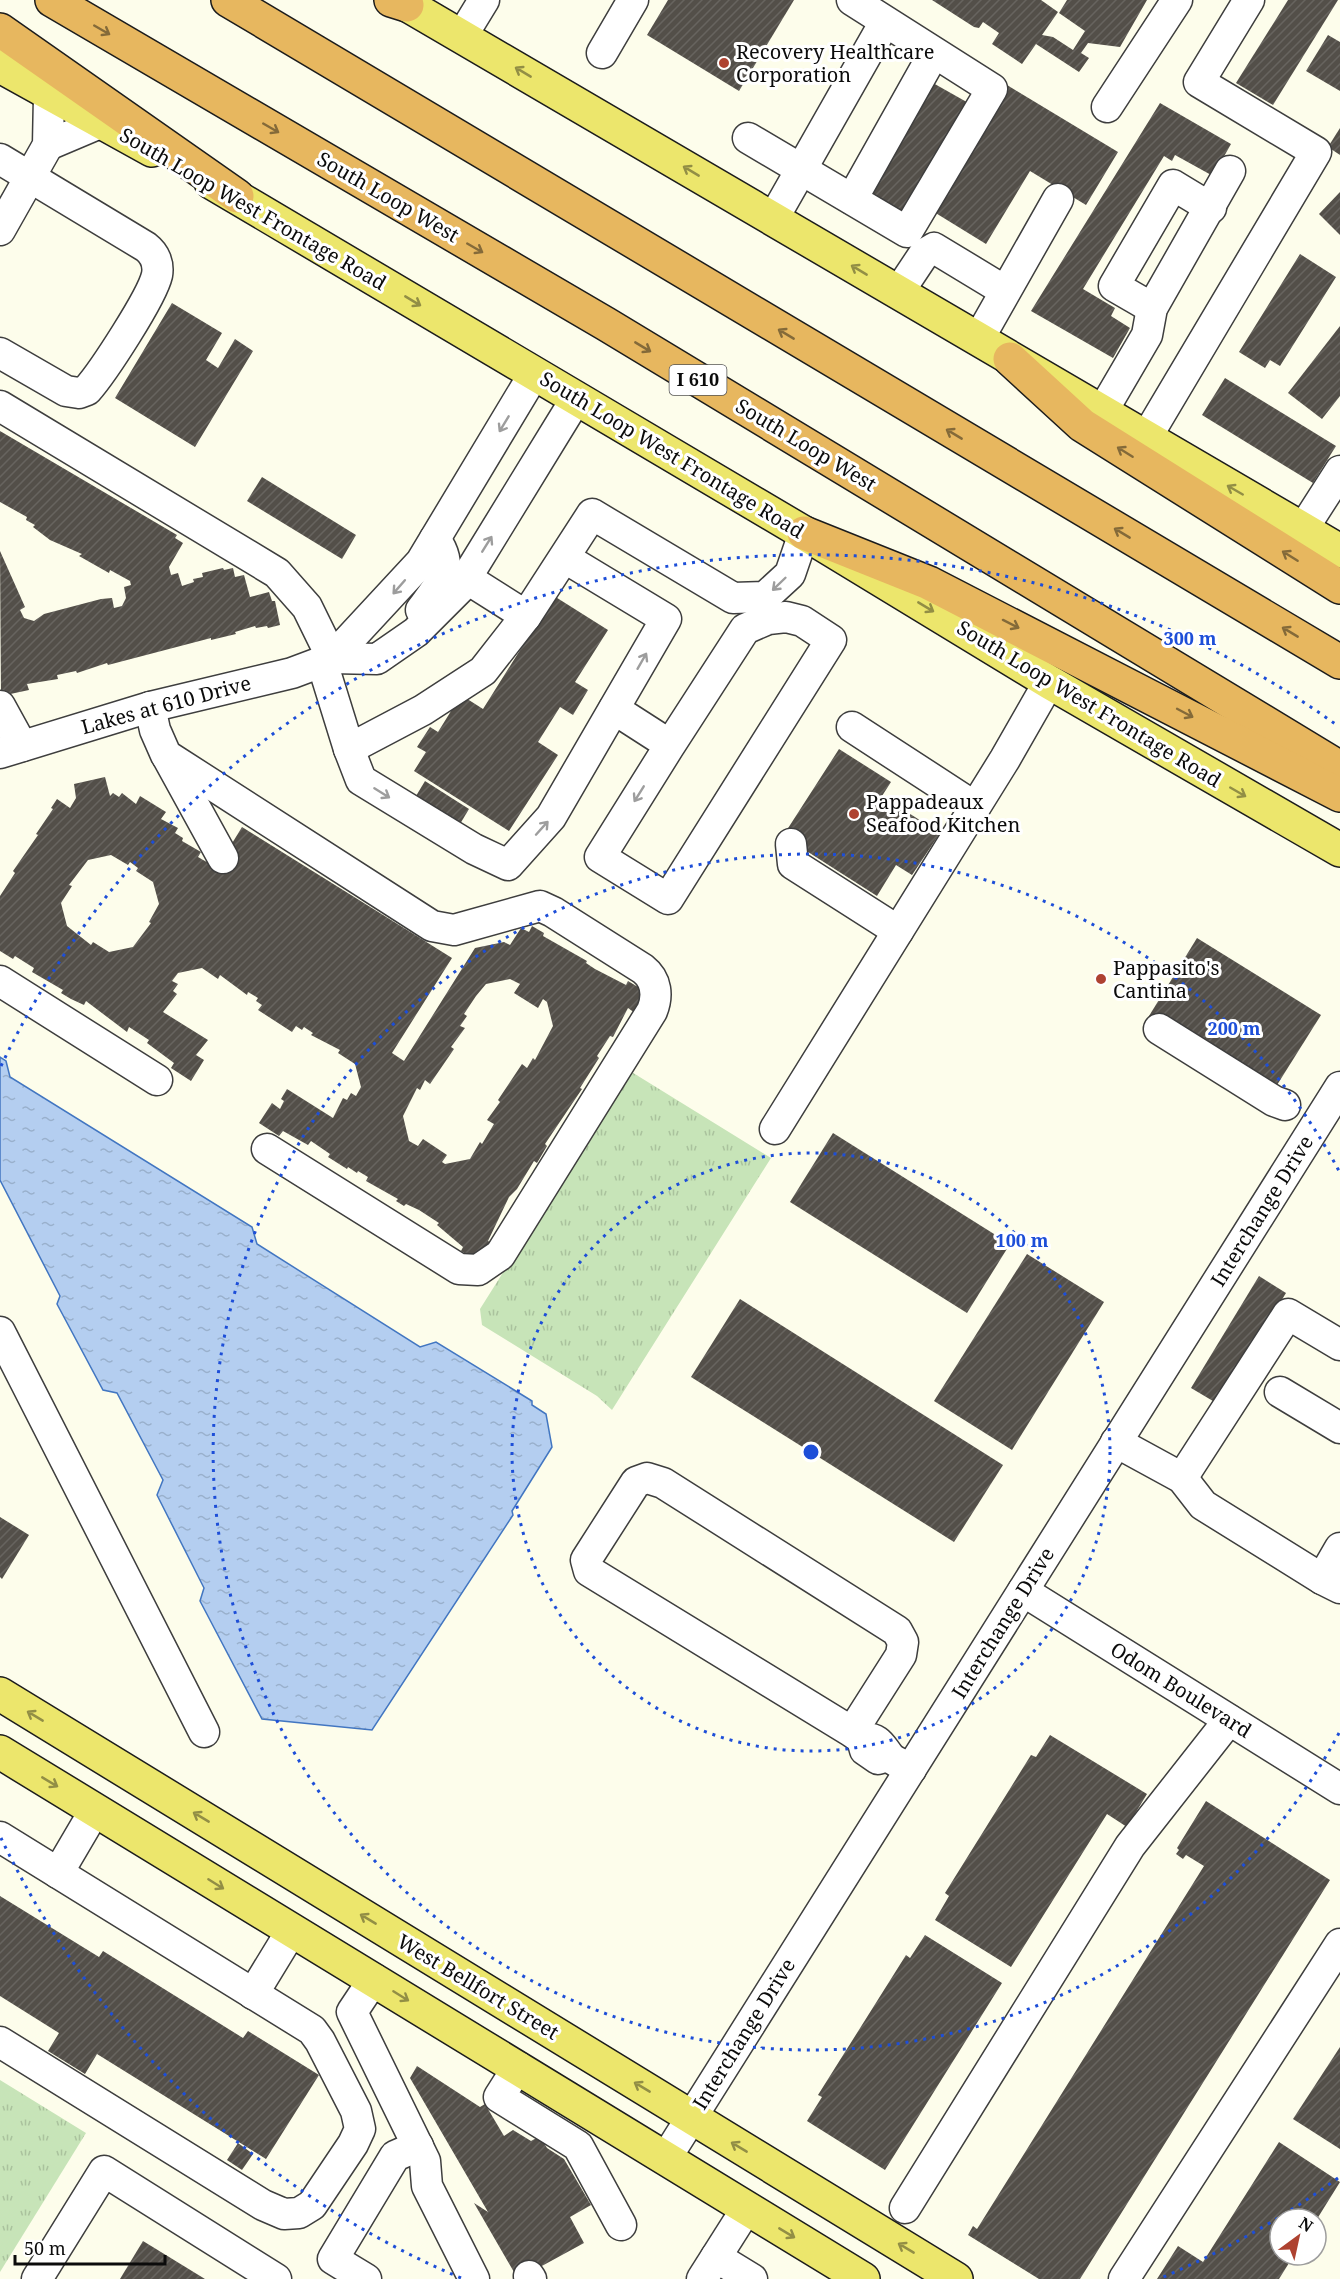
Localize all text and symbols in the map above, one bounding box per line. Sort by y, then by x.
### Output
one-way arrow [93,24,110,36]
place label: Recovery Healthcare Corporation [736,38,934,88]
marker: Recovery Healthcare Corporation [717,56,731,70]
one-way arrow [515,66,532,78]
street label: South Loop West Frontage Road [115,121,391,296]
one-way arrow [262,122,279,134]
street label: South Loop West [312,145,464,248]
one-way arrow [683,165,700,177]
one-way arrow [466,242,483,254]
one-way arrow [851,264,868,276]
one-way arrow [404,295,421,307]
one-way arrow [778,328,795,340]
one-way arrow [634,341,651,353]
street label: South Loop West Frontage Road [535,365,809,544]
road number: I 610 [670,365,726,395]
street label: South Loop West [731,392,882,497]
one-way arrow [498,415,510,432]
one-way arrow [946,427,963,439]
one-way arrow [1117,446,1134,459]
one-way arrow [1227,484,1244,496]
one-way arrow [1114,527,1131,539]
one-way arrow [481,536,493,553]
one-way arrow [1283,550,1299,562]
one-way arrow [771,577,786,592]
one-way arrow [392,580,406,595]
one-way arrow [917,602,934,614]
street label: South Loop West Frontage Road [952,614,1226,793]
one-way arrow [1002,619,1020,631]
text: 300 m [1164,626,1217,650]
one-way arrow [1282,626,1299,638]
one-way arrow [636,653,648,670]
street label: Lakes at 610 Drive [78,669,254,740]
one-way arrow [1175,708,1193,719]
one-way arrow [633,785,645,802]
one-way arrow [1229,786,1246,798]
one-way arrow [373,787,390,799]
place label: Pappadeaux Seafood Kitchen [866,788,1020,838]
marker: Pappadeaux Seafood Kitchen [847,807,861,821]
one-way arrow [535,821,549,836]
place label: Pappasito's Cantina [1113,954,1220,1004]
marker: Pappasito's Cantina [1094,972,1108,986]
text: 200 m [1208,1016,1261,1040]
street label: Interchange Drive [1204,1130,1319,1291]
text: 100 m [996,1228,1049,1252]
centre of rings [801,1442,821,1462]
street label: Interchange Drive [945,1542,1060,1703]
street label: Odom Boulevard [1106,1635,1257,1744]
one-way arrow [27,1709,44,1721]
one-way arrow [41,1777,58,1789]
one-way arrow [193,1811,210,1823]
one-way arrow [208,1878,225,1891]
one-way arrow [360,1913,377,1925]
street label: West Bellfort Street [392,1928,564,2046]
street label: Interchange Drive [686,1953,801,2114]
one-way arrow [392,1990,409,2002]
one-way arrow [634,2080,651,2092]
one-way arrow [731,2140,748,2152]
north arrow [1268,2207,1328,2267]
text: N [1295,2212,1318,2237]
one-way arrow [778,2227,795,2239]
scale bar [15,2228,165,2266]
text: 50 m [24,2236,66,2260]
one-way arrow [898,2242,915,2254]

